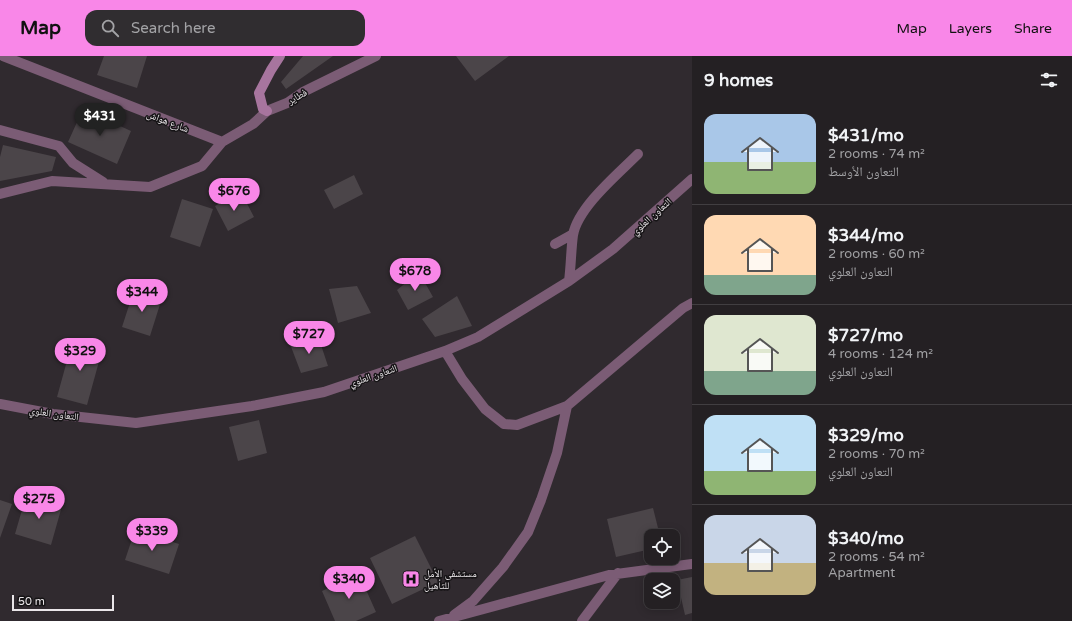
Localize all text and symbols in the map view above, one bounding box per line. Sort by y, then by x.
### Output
search box [85,10,365,46]
text: Map [20,17,61,39]
icon: search [99,17,121,39]
text: Search here [131,19,215,37]
text: Map [897,20,927,37]
text: Layers [949,20,992,37]
text: Share [1014,20,1052,37]
icon: filters [1038,69,1060,91]
text: 9 homes [704,70,773,91]
street label: فطاير [285,87,309,108]
pin: $431 [76,103,124,137]
text: $431 [84,108,116,124]
street label: شارع هواش [145,108,191,136]
text: $431/mo [828,125,904,146]
icon: home [736,130,784,178]
text: 2 rooms · 74 m² [828,146,925,162]
text: التعاون الأوسط [828,164,899,180]
pin: $676 [210,178,258,212]
text: $676 [218,183,250,199]
street label: التعاون العلوي [629,196,675,239]
text: $344/mo [828,225,904,246]
icon: home [736,231,784,279]
text: 2 rooms · 60 m² [828,246,925,262]
pin: $678 [391,258,439,292]
text: $678 [399,263,431,279]
text: التعاون العلوي [828,264,893,280]
pin: $344 [118,279,166,313]
text: $344 [126,284,158,300]
pin: $727 [285,321,333,355]
text: $727/mo [828,325,903,346]
text: $727 [293,326,325,342]
icon: home [736,331,784,379]
pin: $329 [56,338,104,372]
text: $329 [64,343,96,359]
text: 4 rooms · 124 m² [828,346,933,362]
street label: التعاون العلوي [348,362,399,391]
text: التعاون العلوي [828,364,893,380]
street label: التعاون العلوي [28,405,79,425]
text: $329/mo [828,425,904,446]
icon: home [736,431,784,479]
text: 2 rooms · 70 m² [828,446,925,462]
text: التعاون العلوي [828,464,893,480]
pin: $275 [15,486,63,520]
text: $275 [23,491,55,507]
pin: $339 [128,518,176,552]
text: $339 [136,523,168,539]
text: $340/mo [828,528,904,549]
map controls [644,529,680,609]
button: locate [644,529,680,565]
icon: home [736,531,784,579]
text: 2 rooms · 54 m² [828,549,925,565]
text: Apartment [828,565,895,581]
pin: $340 [325,566,373,600]
place label: مستشفى الأمل للتأهيل [424,568,477,592]
hospital icon: مستشفى الأمل للتأهيل [401,569,421,589]
text: $340 [333,571,365,587]
button: layers [644,573,680,609]
scale bar [12,593,114,612]
text: 50 m [18,595,45,608]

